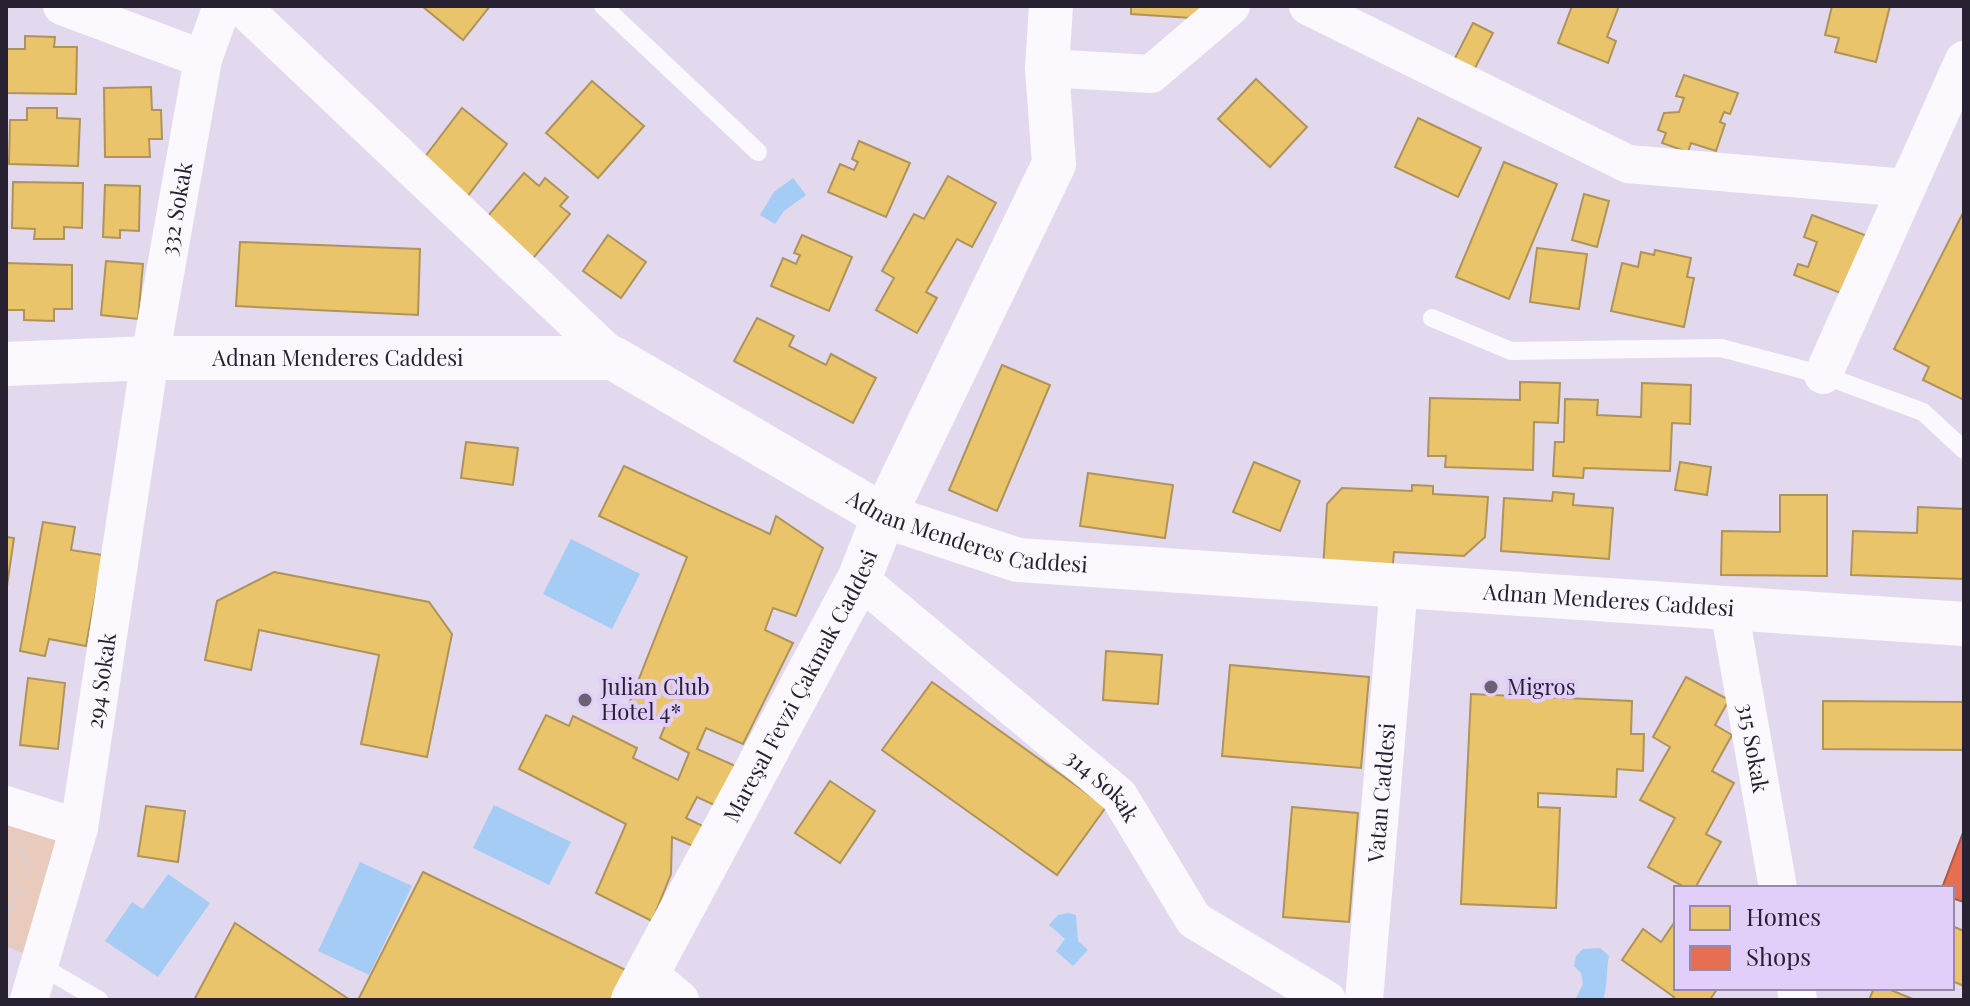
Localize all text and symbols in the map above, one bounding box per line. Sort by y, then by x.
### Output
street label: 332 Sokak [152,159,198,258]
street label: Adnan Menderes Caddesi [211,342,464,372]
street label: Adnan Menderes Caddesi [841,481,1089,579]
street label: Mareşal Fevzi Çakmak Caddesi [715,545,883,827]
street label: Adnan Menderes Caddesi [1481,575,1735,622]
street label: 294 Sokak [78,631,122,731]
place label: Julian Club Hotel 4* [600,671,710,726]
place label: Migros [1507,671,1575,701]
marker: Migros [1482,678,1500,696]
marker: Julian Club Hotel 4* [576,691,594,709]
street label: 315 Sokak [1732,700,1777,795]
street label: Vatan Caddesi [1360,722,1401,865]
street label: 314 Sokak [1060,742,1147,827]
legend [1674,886,1954,990]
text: Homes [1746,900,1821,932]
text: Shops [1746,940,1811,972]

